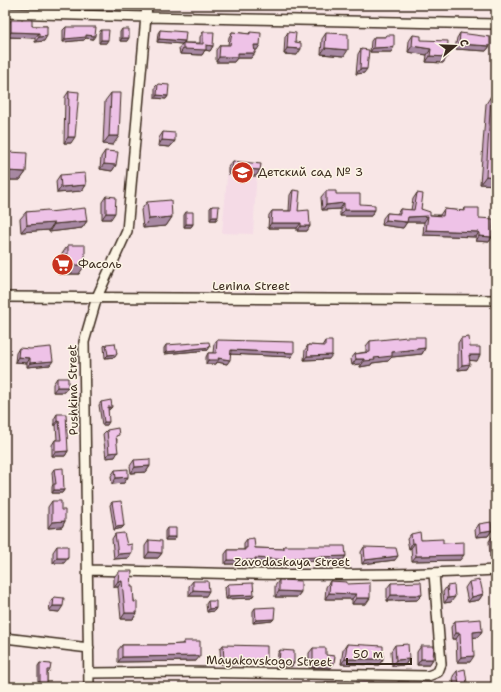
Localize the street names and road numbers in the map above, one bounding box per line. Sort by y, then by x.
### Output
street label: Lenina Street [212,278,290,294]
street label: Pushkina Street [64,345,82,435]
street label: Zavodaskaya Street [234,554,350,570]
street label: Mayakovskogo Street [206,652,332,670]

